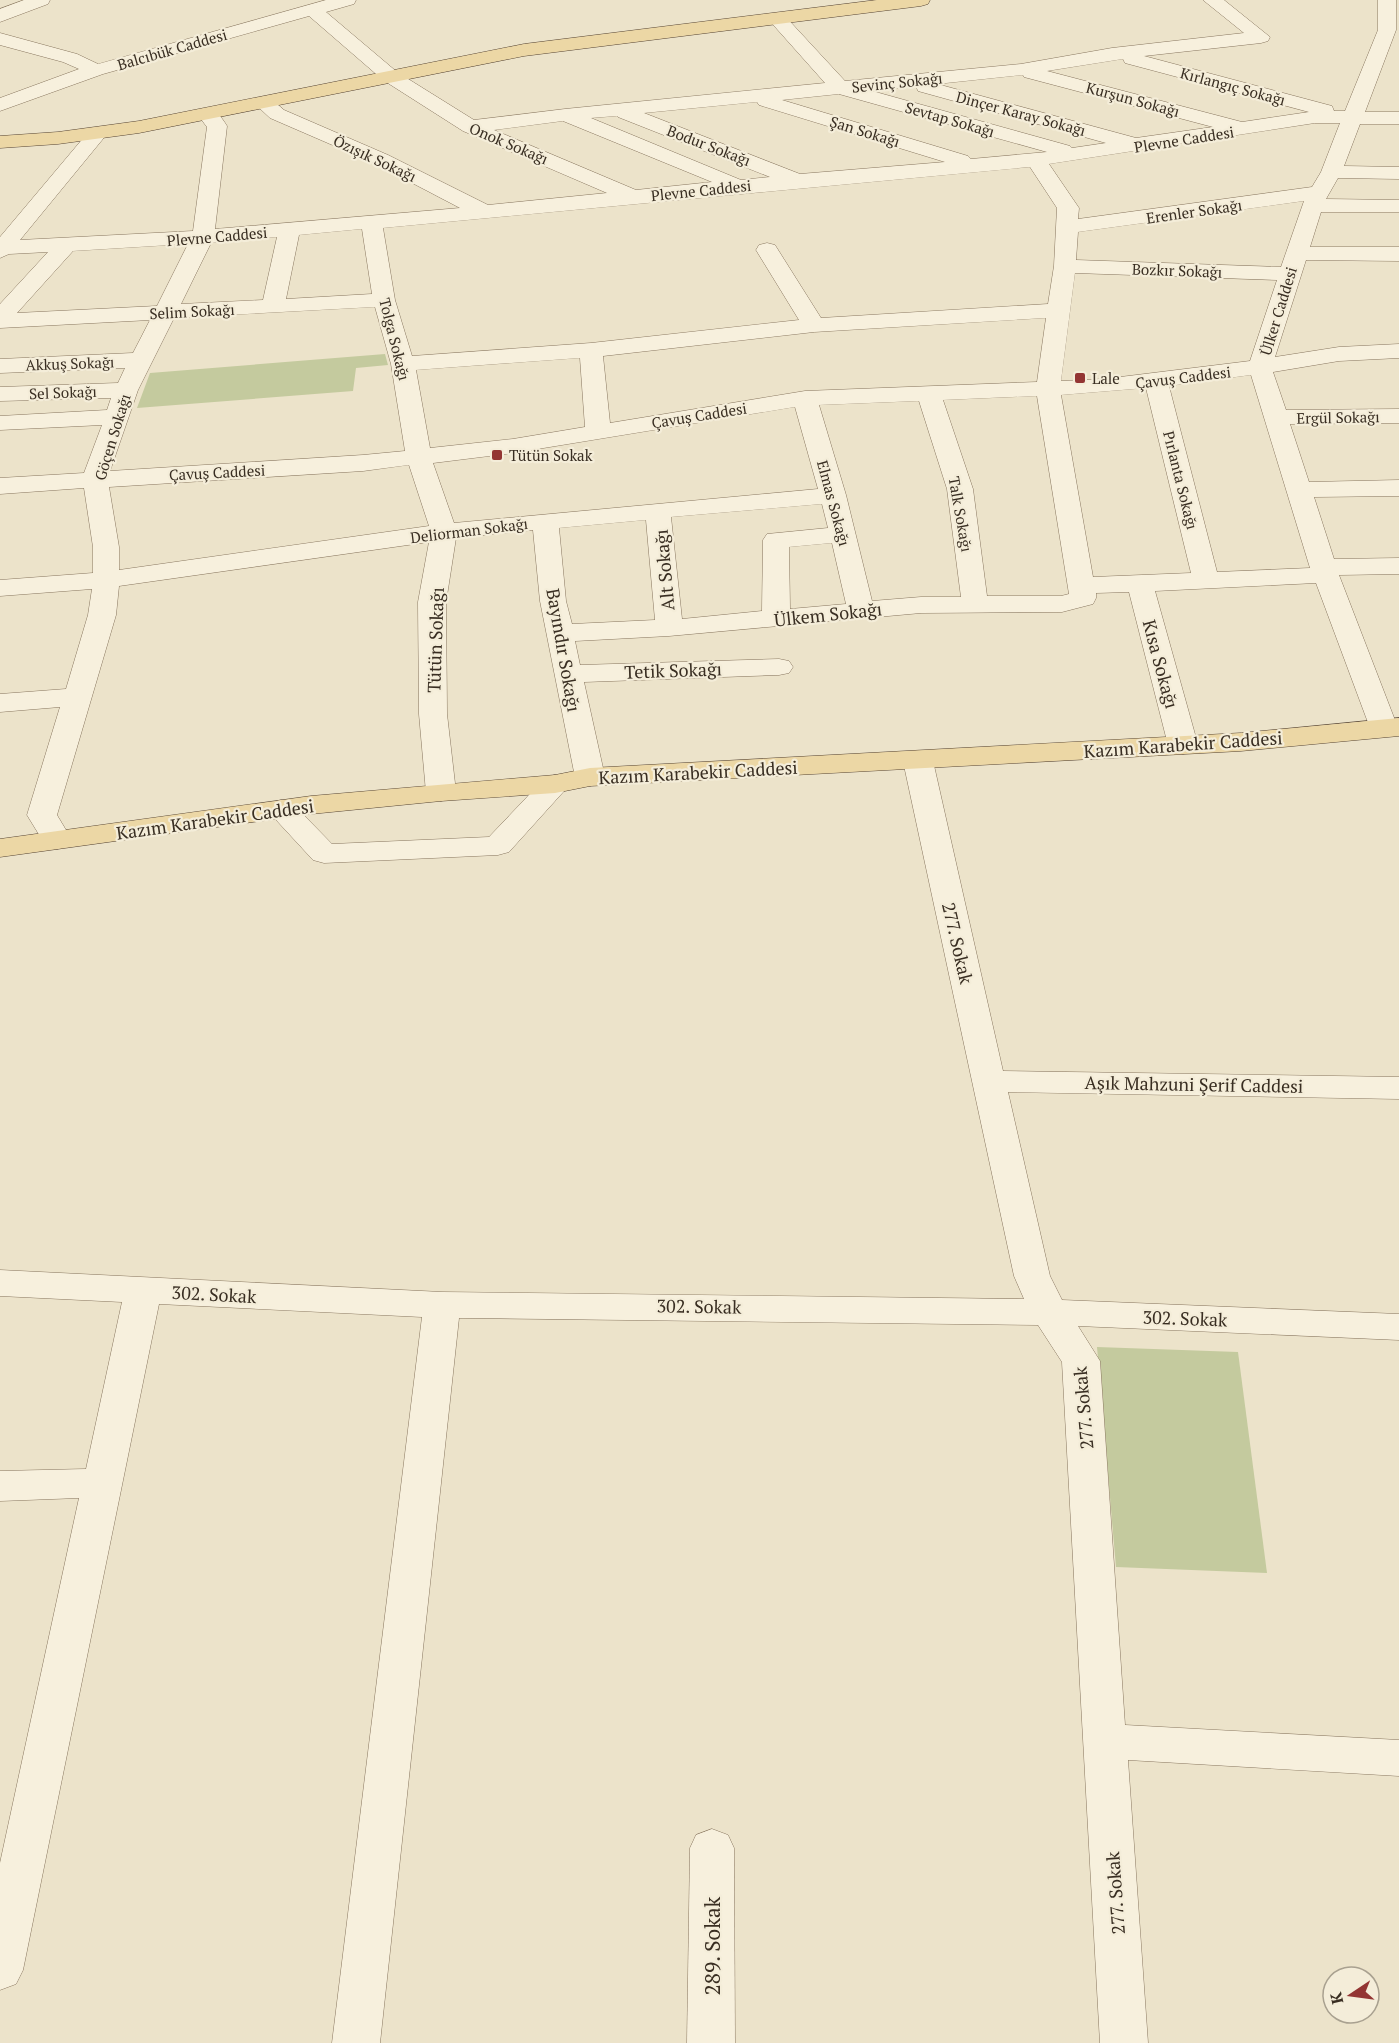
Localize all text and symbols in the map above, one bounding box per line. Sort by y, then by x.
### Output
street label: Balcıbük Caddesi [115,24,229,74]
street label: Kırlangıç Sokağı [1178,62,1288,110]
street label: Sevinç Sokağı [851,67,943,97]
street label: Kurşun Sokağı [1084,77,1182,121]
street label: Dinçer Karay Sokağı [954,86,1088,140]
street label: Sevtap Sokağı [903,97,997,141]
street label: Şan Sokağı [828,111,902,151]
street label: Onok Sokağı [467,117,551,169]
street label: Bodur Sokağı [664,120,754,170]
street label: Plevne Caddesi [1133,121,1235,157]
street label: Özışık Sokağı [330,130,420,186]
street label: Plevne Caddesi [650,175,752,205]
street label: Erenler Sokağı [1145,194,1243,228]
street label: Plevne Caddesi [166,222,268,250]
street label: Bozkır Sokağı [1131,258,1223,282]
street label: Ülker Caddesi [1255,264,1301,358]
street label: Tolga Sokağı [375,296,415,382]
street label: Selim Sokağı [149,299,235,323]
street label: Akkuş Sokağı [25,351,115,375]
street label: Çavuş Caddesi [1134,361,1232,393]
place label: Lale [1092,368,1120,388]
marker: Lale [1073,371,1087,385]
street label: Sel Sokağı [29,381,97,403]
street label: Göçen Sokağı [89,391,135,483]
street label: Çavuş Caddesi [650,398,748,432]
street label: Ergül Sokağı [1296,406,1380,428]
street label: Pırlanta Sokağı [1159,429,1203,531]
place label: Tütün Sokak [509,445,593,465]
marker: Tütün Sokak [490,448,504,462]
street label: Elmas Sokağı [813,458,855,548]
street label: Çavuş Caddesi [168,459,266,485]
street label: Talk Sokağı [945,475,977,553]
street label: Deliorman Sokağı [409,513,529,547]
street label: Alt Sokağı [648,528,680,612]
street label: Bayındır Sokağı [541,586,587,714]
street label: Tütün Sokağı [421,587,449,693]
street label: Ülkem Sokağı [773,596,883,632]
street label: Kısa Sokağı [1138,617,1184,711]
street label: Tetik Sokağı [624,656,722,684]
street label: Kazım Karabekir Caddesi [1083,725,1283,763]
street label: Kazım Karabekir Caddesi [598,755,798,789]
street label: Kazım Karabekir Caddesi [115,793,315,845]
street label: 277. Sokak [937,900,979,987]
street label: Aşık Mahzuni Şerif Caddesi [1084,1070,1304,1098]
street label: 302. Sokak [171,1280,258,1308]
street label: 302. Sokak [656,1293,742,1319]
street label: 302. Sokak [1142,1305,1228,1331]
street label: 277. Sokak [1067,1365,1099,1450]
street label: 277. Sokak [1100,1850,1130,1935]
street label: 289. Sokak [698,1896,726,1995]
north arrow [1321,1965,1381,2025]
text: K [1324,1990,1348,2006]

